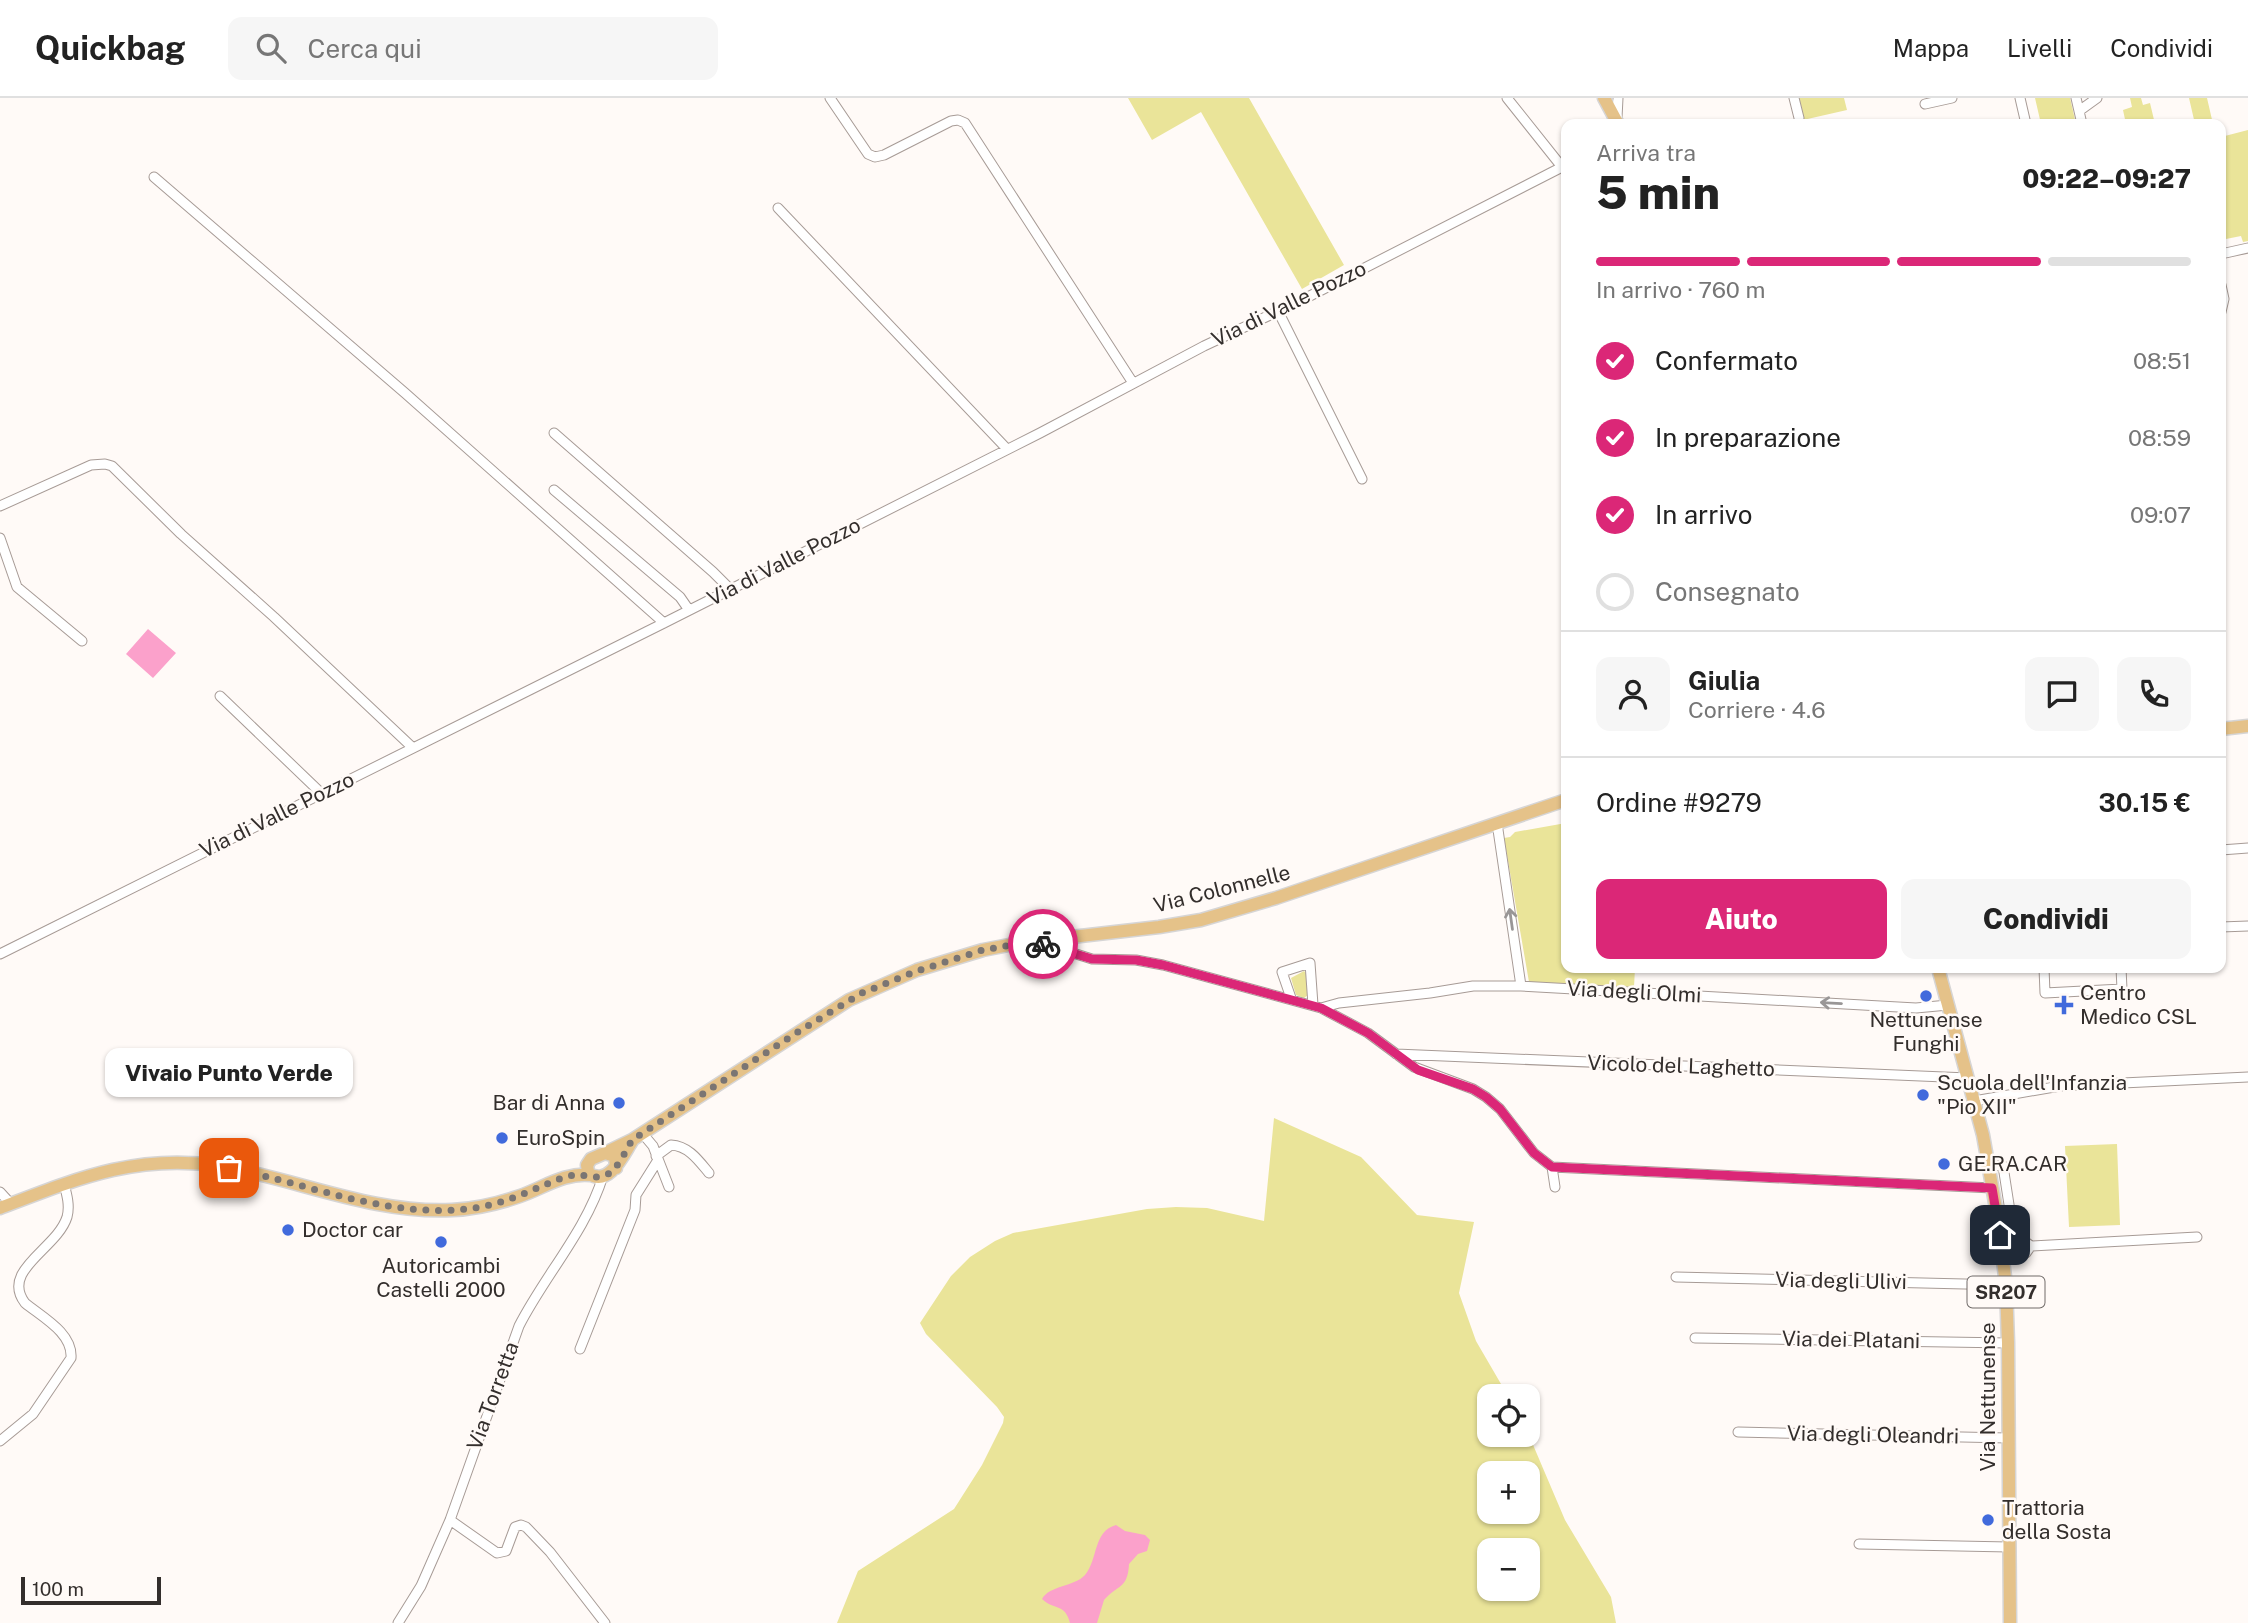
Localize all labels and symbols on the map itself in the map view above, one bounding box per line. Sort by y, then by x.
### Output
street label: Via di Valle Pozzo [1207,255,1370,352]
street label: Via di Valle Pozzo [703,512,865,611]
street label: Via di Valle Pozzo [195,766,358,863]
street label: Via Colonnelle [1151,859,1293,918]
one-way arrow [1504,908,1517,931]
courier [1008,909,1078,979]
street label: Via degli Olmi [1566,975,1702,1008]
place label: Centro Medico CSL [2080,980,2197,1029]
marker: Nettunense Funghi [1918,988,1934,1004]
marker: Centro Medico CSL [2054,995,2074,1015]
one-way arrow [1820,996,1843,1009]
place label: Nettunense Funghi [1869,1007,1983,1056]
callout: Vivaio Punto Verde [105,1049,353,1098]
street label: Vicolo del Laghetto [1587,1050,1775,1081]
place label: Scuola dell'Infanzia "Pio XII" [1937,1070,2127,1119]
marker: Scuola dell'Infanzia "Pio XII" [1915,1087,1931,1103]
place label: Bar di Anna [493,1090,605,1115]
marker: Bar di Anna [611,1095,627,1111]
place label: EuroSpin [516,1125,605,1150]
marker: EuroSpin [494,1130,510,1146]
pin [199,1138,259,1198]
place label: GE.RA.CAR [1958,1151,2067,1176]
marker: GE.RA.CAR [1936,1156,1952,1172]
pin [1970,1205,2030,1265]
place label: Doctor car [302,1217,403,1242]
marker: Doctor car [280,1222,296,1238]
marker: Autoricambi Castelli 2000 [433,1234,449,1250]
place label: Autoricambi Castelli 2000 [376,1253,506,1302]
street label: Via degli Ulivi [1775,1267,1907,1294]
road number: SR207 [1968,1276,2044,1308]
street label: Via Nettunense [1975,1322,2000,1472]
street label: Via dei Platani [1782,1326,1920,1353]
street label: Via Torretta [461,1338,524,1453]
street label: Via degli Oleandri [1787,1420,1959,1449]
place label: Trattoria della Sosta [2002,1495,2111,1544]
marker: Trattoria della Sosta [1980,1512,1996,1528]
scale bar [21,1574,161,1606]

